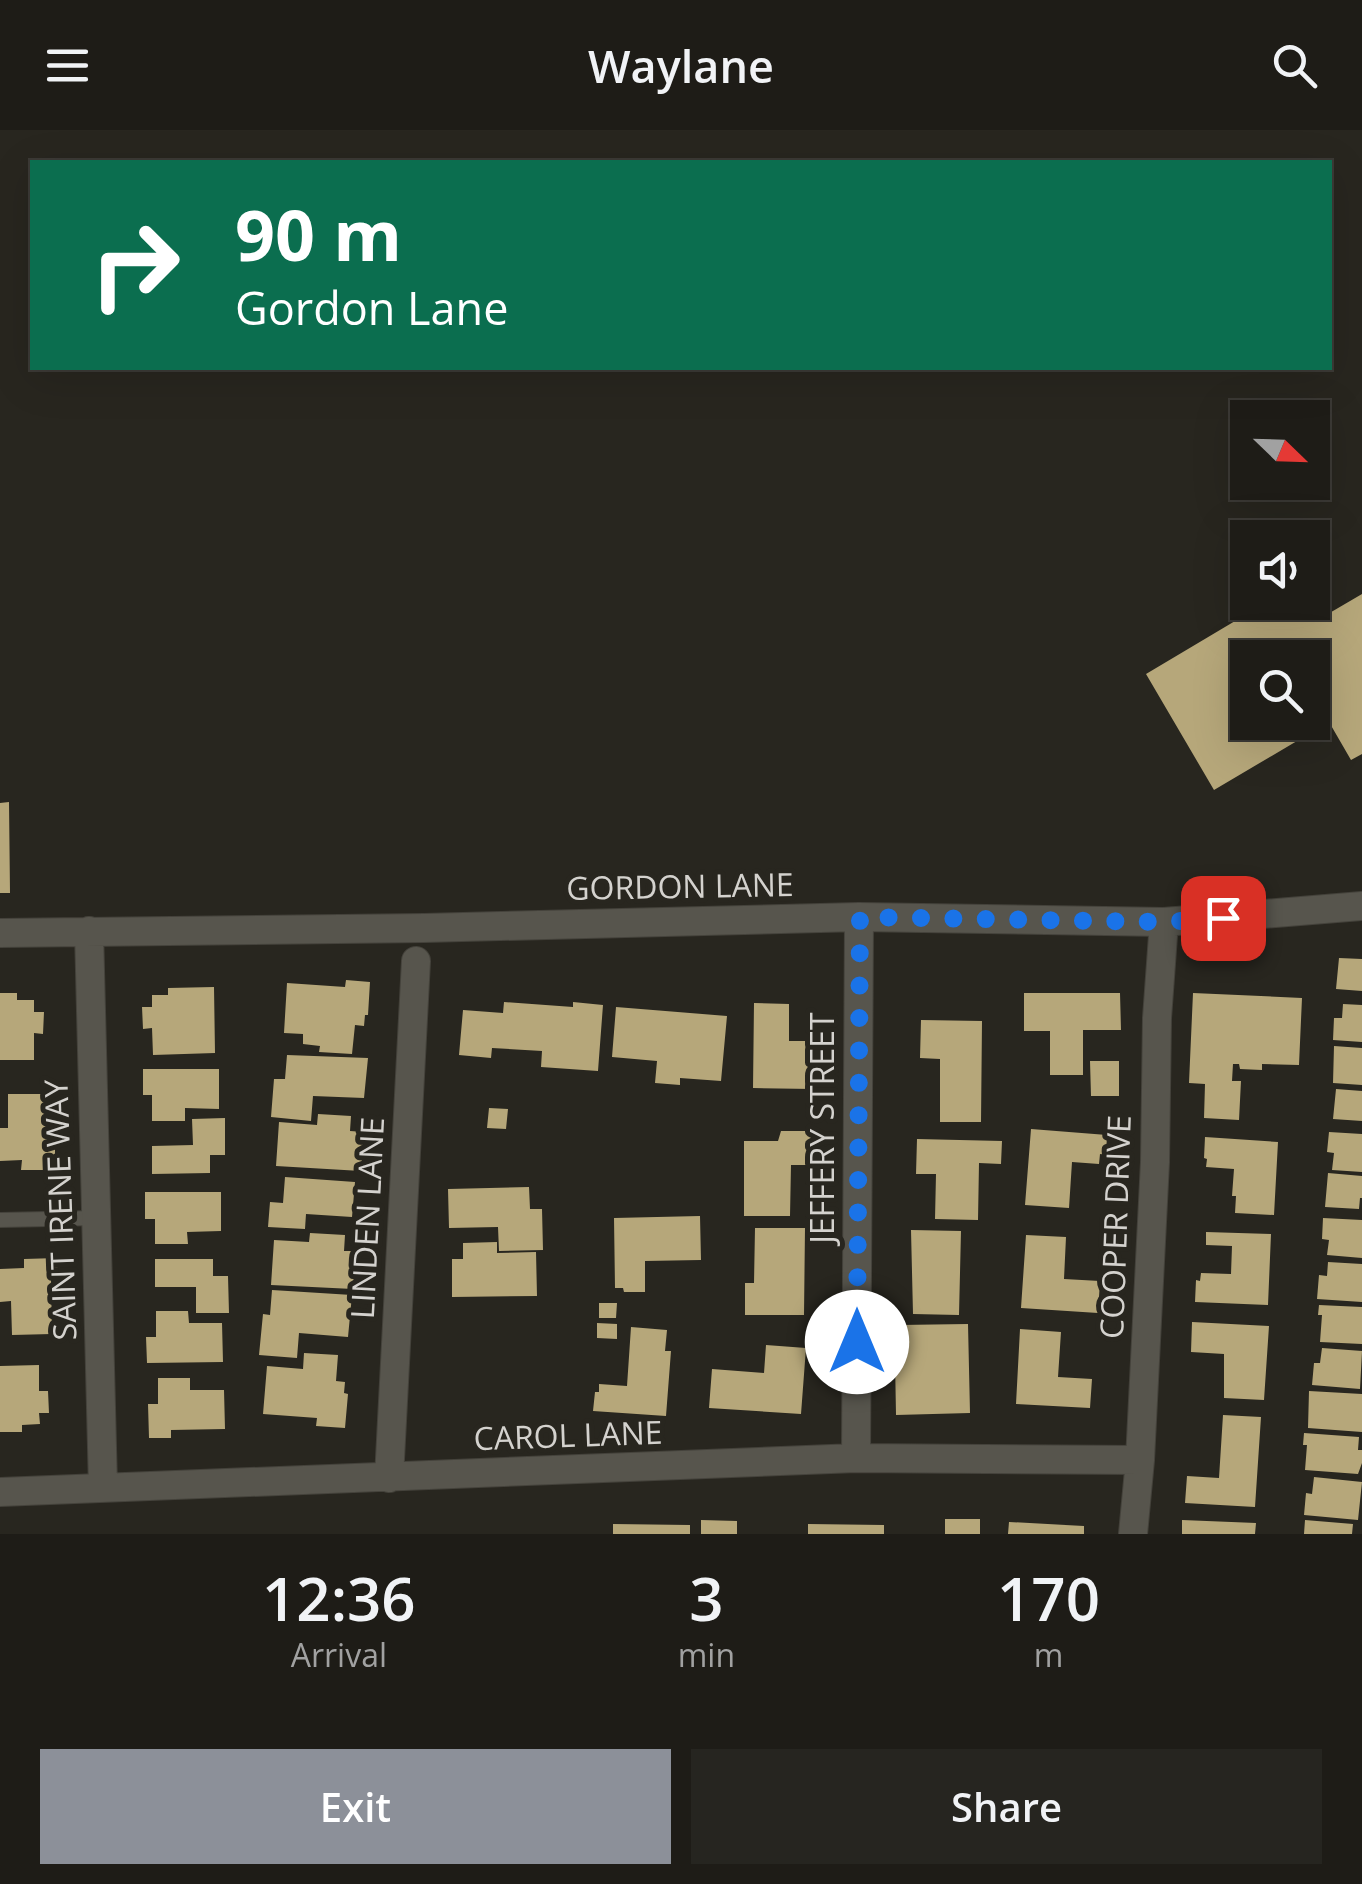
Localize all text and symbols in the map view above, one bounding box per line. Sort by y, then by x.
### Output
text: Waylane [588,35,774,96]
icon: menu [40,38,95,93]
icon: search [1267,38,1322,93]
text: 90 m [235,186,402,282]
icon: right [70,200,200,330]
text: Gordon Lane [235,277,508,338]
north arrow [1230,400,1330,500]
map controls [1230,400,1330,740]
button: sound [1230,520,1330,620]
button: search [1230,640,1330,740]
street label: GORDON LANE [566,862,794,909]
pin [1181,876,1266,961]
icon: arrive [1196,891,1251,946]
street label: JEFFERY STREET [800,1012,843,1247]
street label: SAINT IRENE WAY [33,1079,86,1341]
street label: COOPER DRIVE [1089,1114,1140,1340]
street label: LINDEN LANE [340,1116,393,1320]
position arrow [805,1290,909,1394]
street label: CAROL LANE [473,1410,663,1459]
text: 12:36 [262,1557,416,1639]
text: 3 [689,1557,724,1639]
text: 170 [997,1557,1100,1639]
text: Arrival [291,1633,387,1676]
text: min [678,1633,735,1676]
text: m [1034,1633,1063,1676]
button: Exit [40,1749,671,1864]
button: Share [691,1749,1322,1864]

